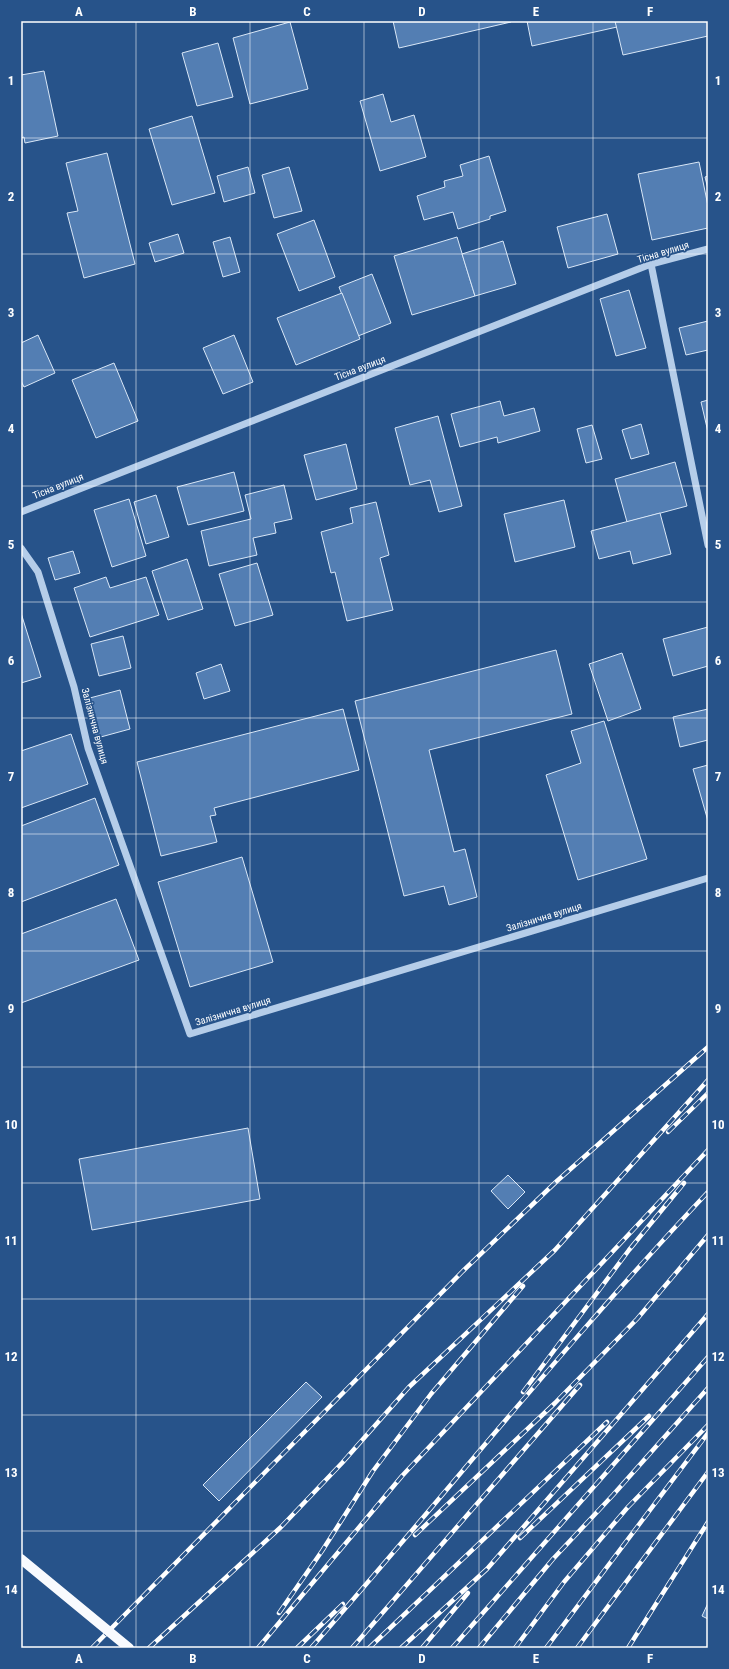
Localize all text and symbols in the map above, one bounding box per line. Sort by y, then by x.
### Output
text: A [75,4,83,19]
text: B [189,4,197,19]
text: C [303,4,311,19]
text: D [418,4,426,19]
text: E [533,4,540,19]
text: F [647,4,653,19]
text: 1 [8,73,14,88]
text: 1 [715,73,721,88]
text: 2 [8,189,15,204]
text: 2 [715,189,722,204]
street label: Тісна вулиця [636,239,690,265]
text: 3 [8,305,14,320]
text: 3 [715,305,721,320]
street label: Тісна вулиця [333,353,387,383]
text: 4 [8,421,15,436]
text: 4 [715,421,722,436]
street label: Тісна вулиця [31,471,85,501]
text: 5 [8,537,15,552]
text: 5 [715,537,722,552]
text: 6 [8,653,15,668]
text: 6 [715,653,722,668]
street label: Залізнична вулиця [80,687,110,765]
text: 7 [8,769,15,784]
text: 7 [715,769,722,784]
text: 8 [8,885,14,900]
text: 8 [715,885,721,900]
street label: Залізнична вулиця [505,900,583,934]
street label: Залізнична вулиця [194,994,272,1028]
text: 9 [8,1001,14,1016]
text: 9 [715,1001,721,1016]
text: 10 [4,1117,18,1132]
text: 10 [711,1117,725,1132]
text: 11 [4,1233,18,1248]
text: 11 [711,1233,725,1248]
text: 12 [4,1349,18,1364]
text: 12 [711,1349,725,1364]
text: 13 [4,1465,18,1480]
text: 13 [711,1465,725,1480]
text: 14 [4,1582,18,1597]
text: 14 [711,1582,725,1597]
text: A [75,1651,83,1666]
text: B [189,1651,197,1666]
text: C [303,1651,311,1666]
text: D [418,1651,426,1666]
text: E [533,1651,540,1666]
text: F [647,1651,653,1666]

